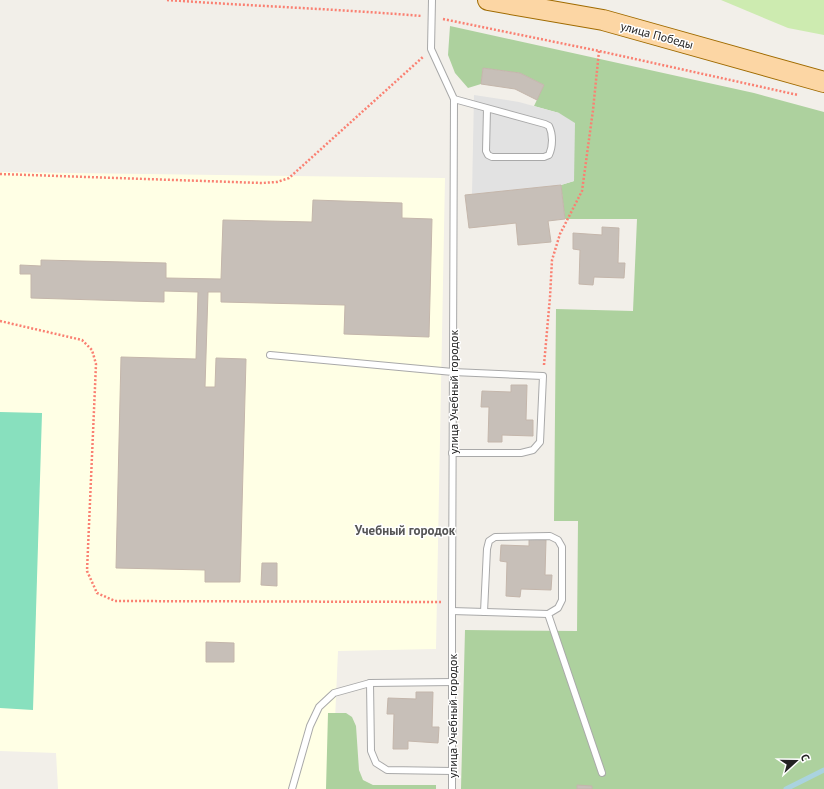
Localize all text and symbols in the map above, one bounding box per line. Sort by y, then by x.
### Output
street label: улица Победы [619,18,695,52]
street label: улица Учебный городок [446,329,461,454]
district label: Учебный городок [354,522,456,539]
street label: улица Учебный городок [445,653,460,778]
north arrow [776,741,816,781]
text: С [798,752,813,763]

